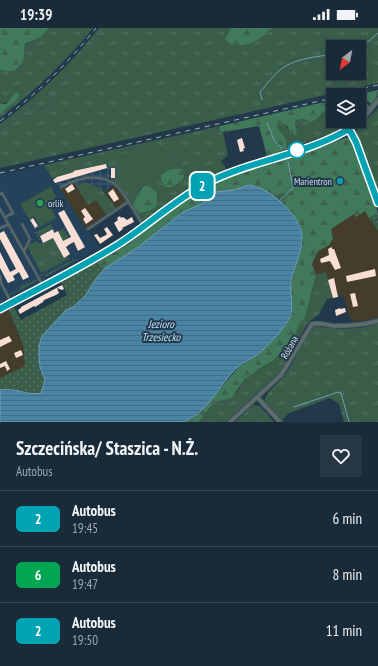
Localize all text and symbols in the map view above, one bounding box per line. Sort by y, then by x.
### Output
text: 19:39 [20,5,52,24]
north arrow [326,40,366,80]
map controls [326,40,366,128]
button: layers [326,88,366,128]
unlabelled marker [288,141,306,159]
line badge: 2 [189,173,215,199]
place label: Marientron [294,175,332,188]
marker: Marientron [335,176,345,186]
text: 2 [199,177,205,195]
place label: orlik [48,197,64,210]
marker: orlik [35,198,45,208]
water label: Jezioro Trzesiecko [142,317,182,344]
street label: Różana [278,333,301,361]
button: heart [320,435,362,477]
text: Szczecińska/ Staszica - N.Ż. [16,436,198,460]
text: Autobus [16,463,53,480]
text: Autobus [72,501,116,520]
text: 6 min [332,509,362,528]
text: 2 [35,510,41,528]
text: 19:45 [72,520,98,537]
text: Autobus [72,557,116,576]
text: 8 min [332,565,362,584]
text: 6 [35,566,41,584]
text: 19:47 [72,576,98,593]
text: Autobus [72,613,116,632]
text: 11 min [326,621,362,640]
text: 2 [35,622,41,640]
text: 19:50 [72,632,98,649]

